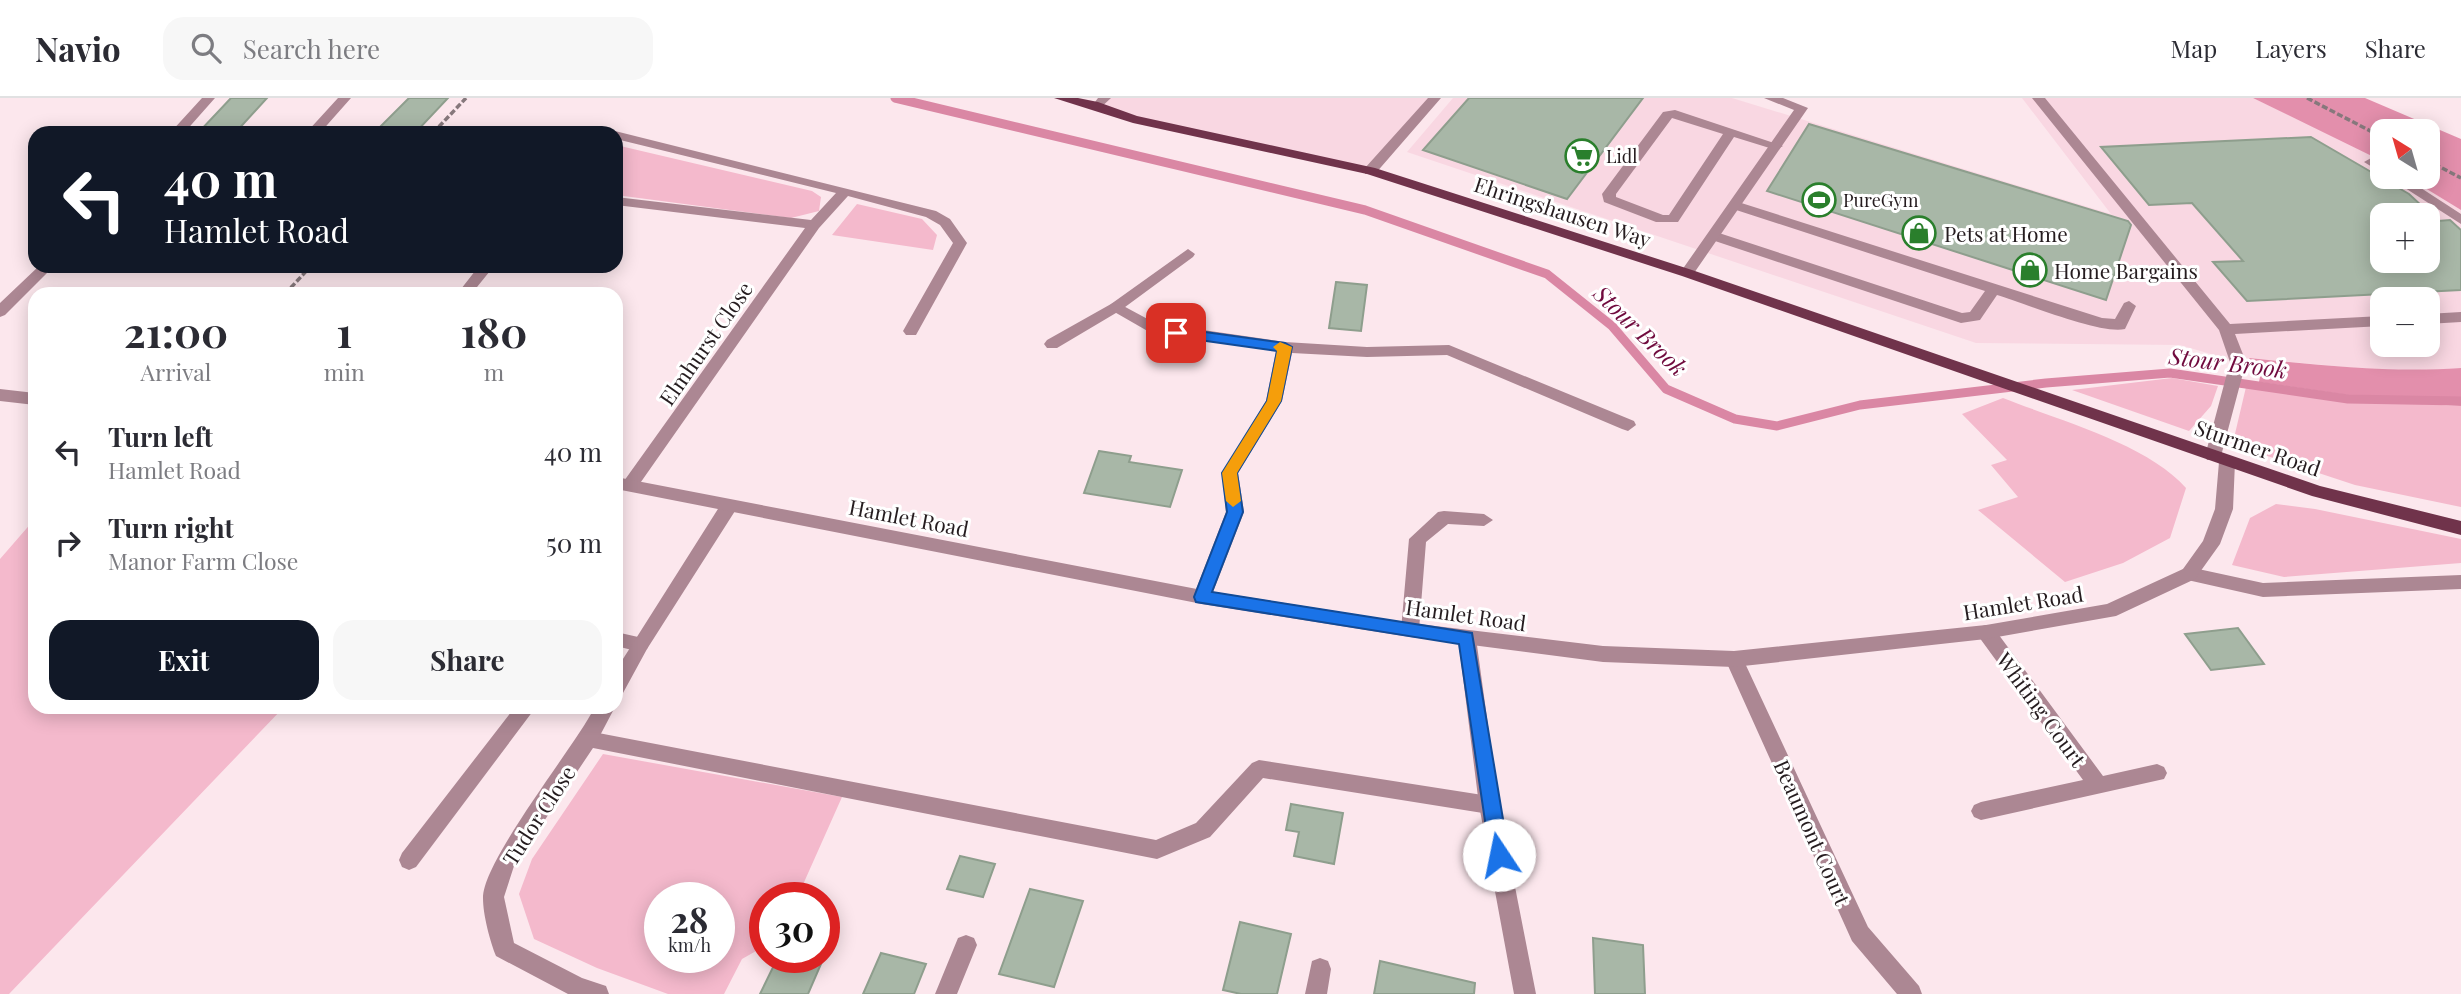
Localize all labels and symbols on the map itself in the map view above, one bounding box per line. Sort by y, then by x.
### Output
north arrow [2370,119,2440,189]
supermarket icon: Lidl [1563,137,1601,175]
place label: Lidl [1606,144,1637,168]
street label: Ehringshausen Way [1471,169,1655,253]
sports icon: PureGym [1800,181,1838,219]
place label: PureGym [1843,188,1918,212]
shop icon: Pets at Home [1900,214,1938,252]
place label: Pets at Home [1944,219,2068,247]
shop icon: Home Bargains [2011,251,2049,289]
place label: Home Bargains [2054,256,2198,284]
street label: Elmhurst Close [652,276,758,410]
water label: Stour Brook [1587,277,1695,382]
pin [1146,303,1206,363]
water label: Stour Brook [2166,339,2289,385]
street label: Sturmer Road [2191,412,2325,482]
street label: Hamlet Road [847,492,971,542]
street label: Hamlet Road [1961,579,2085,625]
street label: Hamlet Road [1404,592,1528,636]
street label: Whiting Court [1991,646,2093,772]
street label: Beaumont Court [1768,755,1858,910]
street label: Tudor Close [495,760,581,870]
position arrow [1462,818,1536,892]
speed limit sign: 30 [749,882,840,973]

